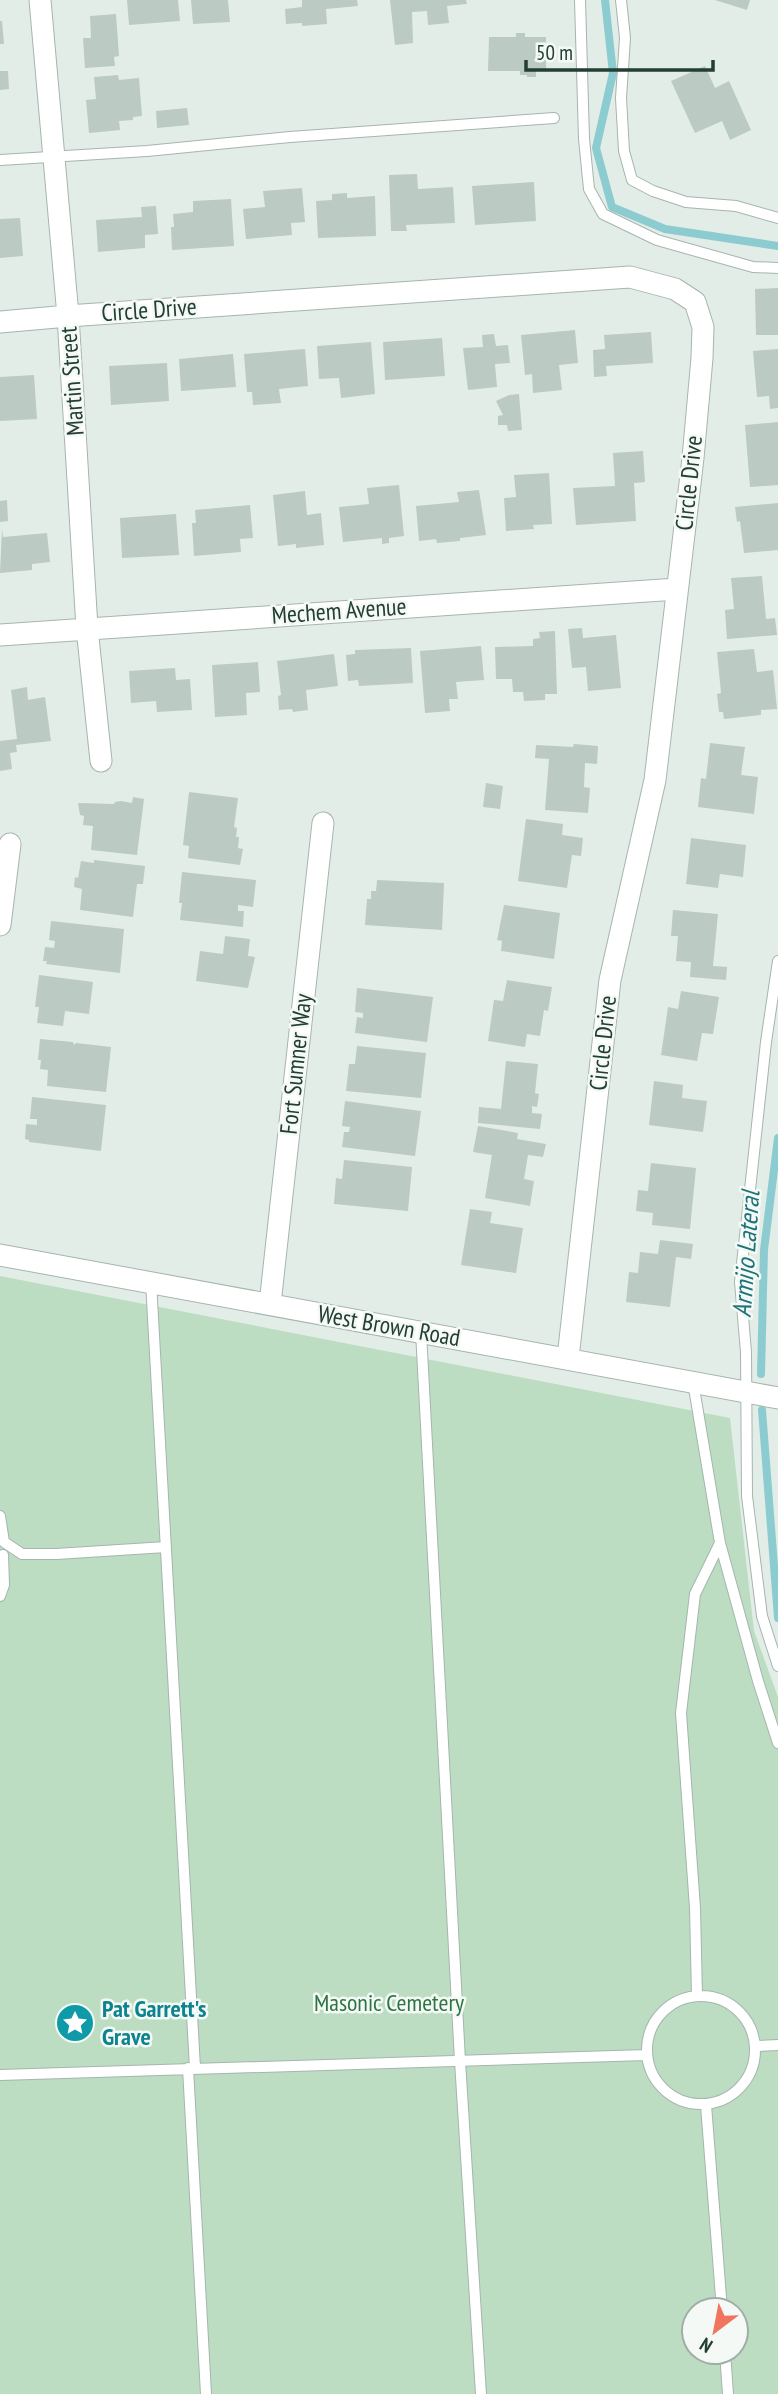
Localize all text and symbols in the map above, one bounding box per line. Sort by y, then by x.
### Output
scale bar [526,28,713,72]
text: 50 m [536,39,573,66]
street label: Circle Drive [100,291,198,328]
street label: Martin Street [52,325,91,437]
street label: Circle Drive [668,434,709,532]
street label: Mechem Avenue [271,590,407,631]
street label: Fort Sumner Way [273,992,318,1136]
street label: Circle Drive [582,994,623,1092]
water label: Armijo Lateral [725,1187,767,1318]
street label: West Brown Road [316,1298,463,1353]
park label: Masonic Cemetery [314,1987,464,2018]
place label: Pat Garrett's Grave [102,1993,206,2052]
place icon: Pat Garrett's Grave [54,2002,96,2044]
north arrow [680,2296,750,2366]
text: N [695,2333,717,2358]

